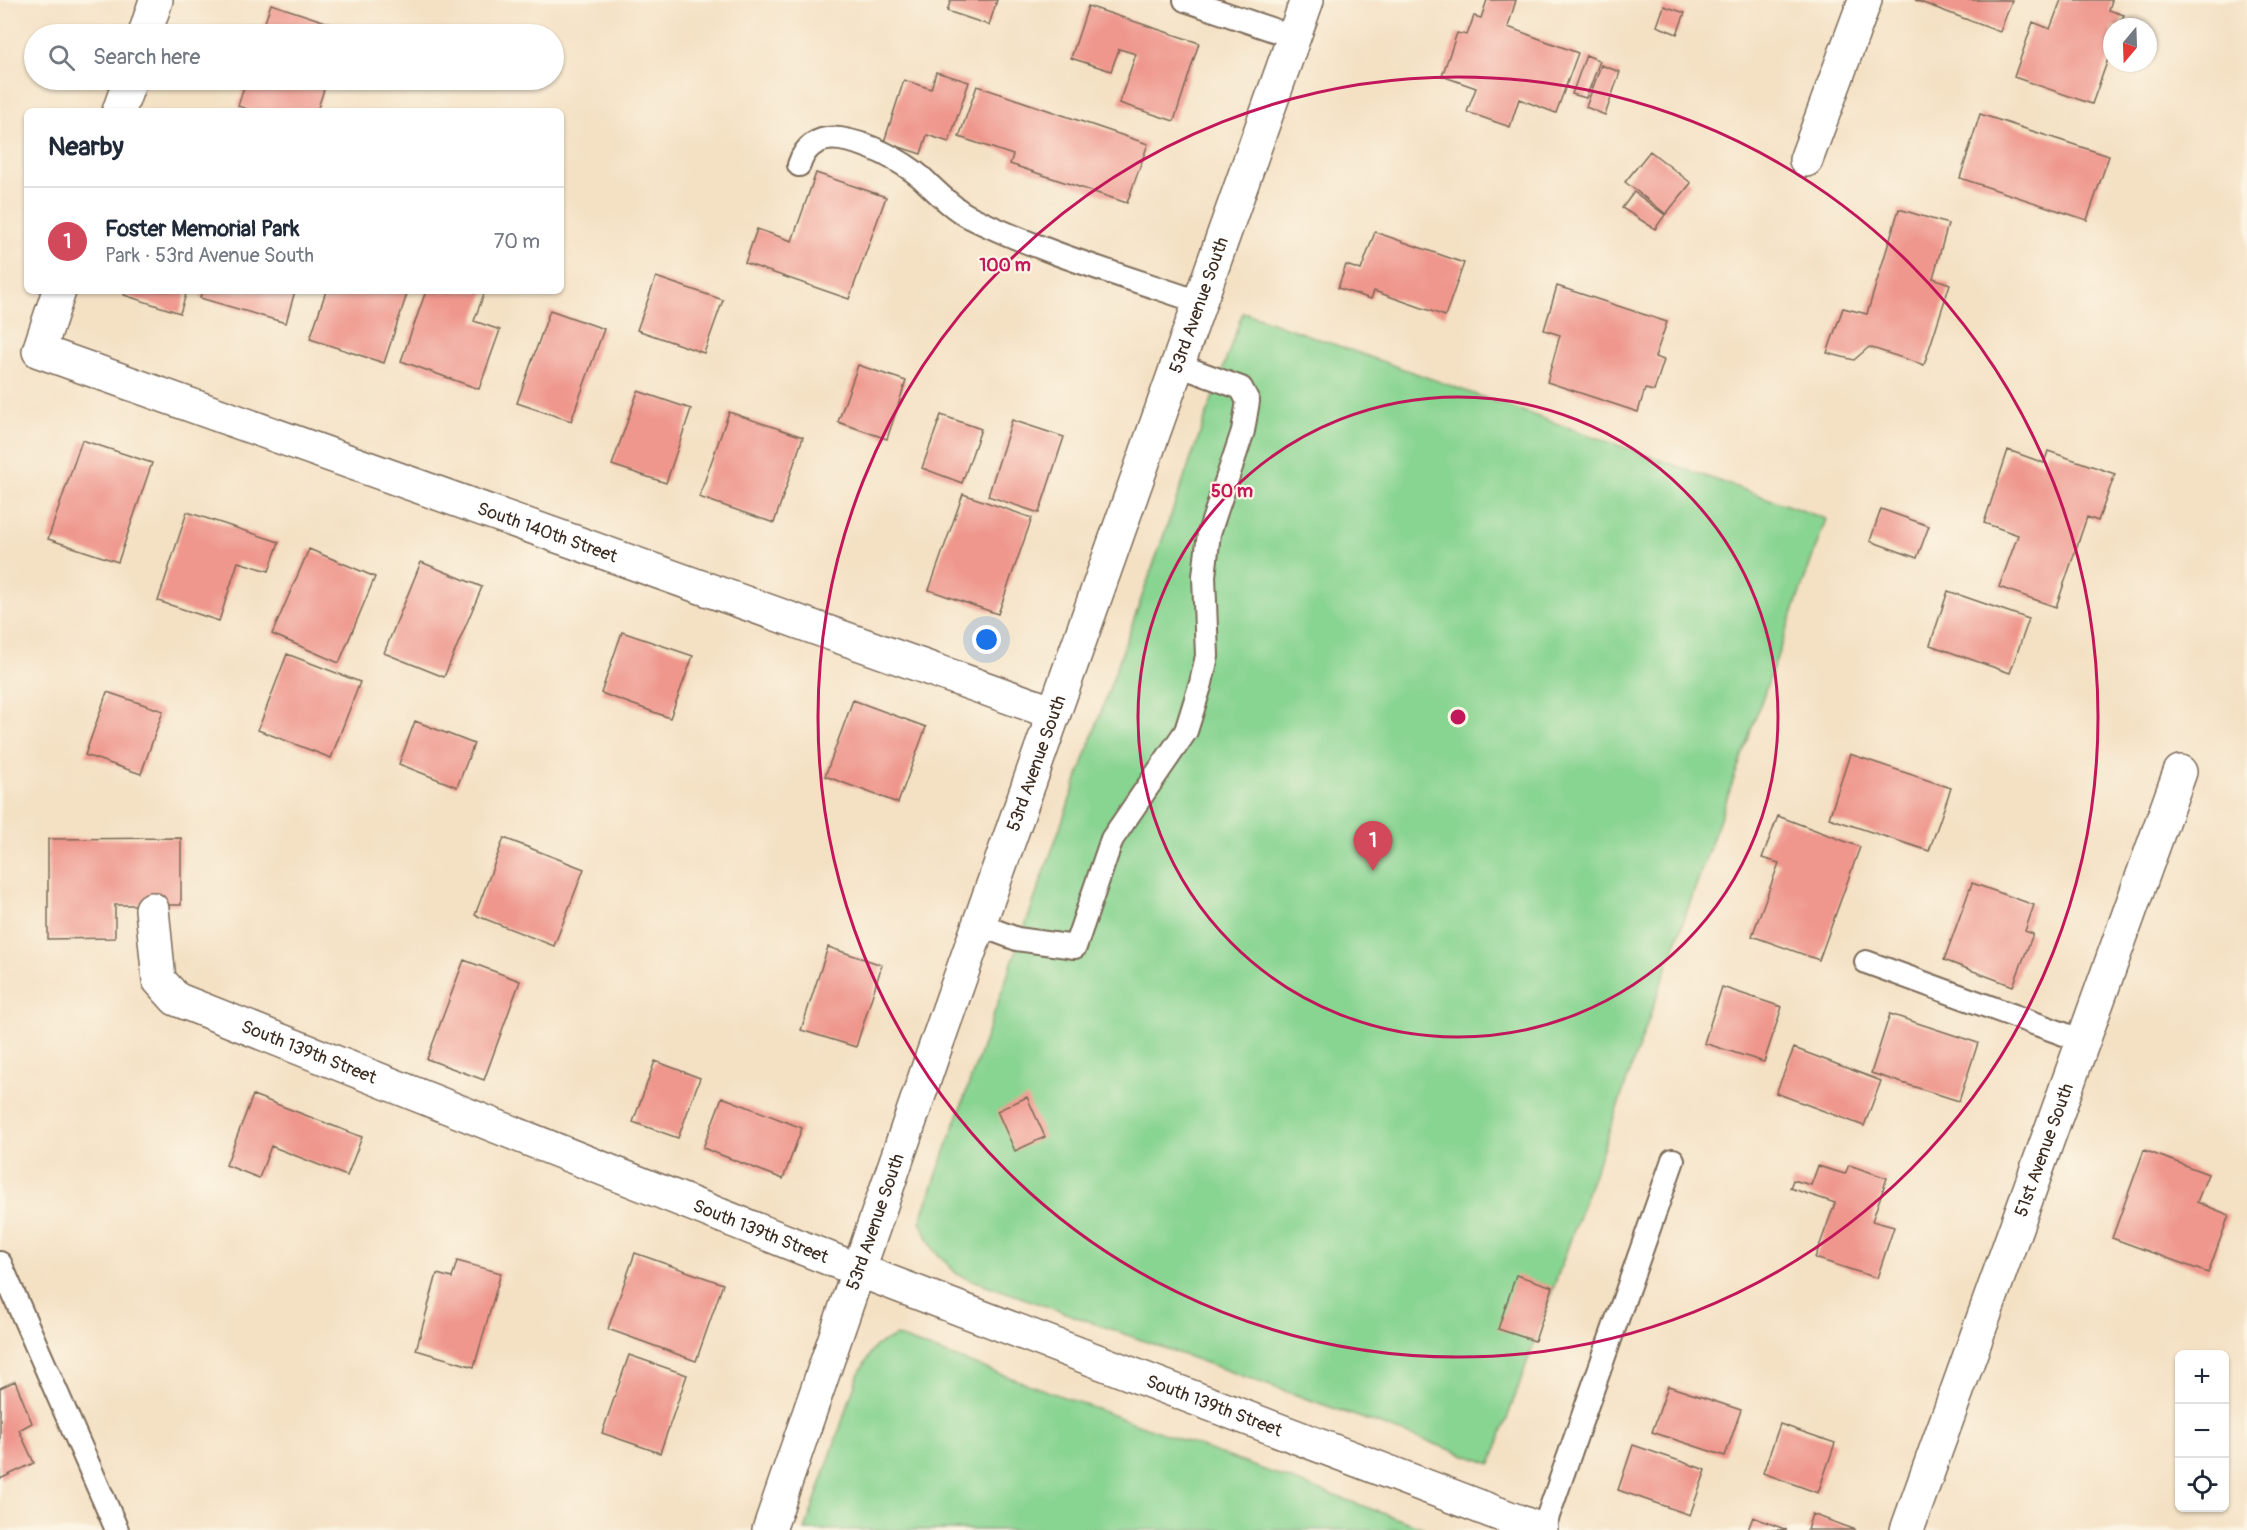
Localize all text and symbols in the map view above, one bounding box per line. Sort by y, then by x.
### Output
north arrow [2103,18,2157,72]
search box [24,24,564,90]
icon: search [45,41,78,74]
text: Search here [93,43,200,71]
text: Nearby [48,131,124,163]
text: Foster Memorial Park [105,215,299,243]
text: 1 [64,229,71,254]
text: 70 m [494,229,540,254]
street label: 53rd Avenue South [1164,234,1234,377]
text: Park · 53rd Avenue South [105,243,314,268]
text: 100 m [979,254,1031,277]
text: 50 m [1211,480,1253,503]
street label: South 140th Street [474,497,621,569]
your location [972,625,1001,654]
street label: 53rd Avenue South [1002,692,1071,835]
centre of rings [1448,707,1468,727]
pin: 1 [1354,822,1392,871]
street label: South 139th Street [238,1015,381,1090]
street label: 51st Avenue South [2010,1080,2079,1220]
street label: 53rd Avenue South [842,1151,910,1293]
street label: South 139th Street [689,1195,832,1269]
map controls [2175,1350,2229,1512]
button: + [2175,1350,2229,1404]
street label: South 139th Street [1143,1370,1286,1443]
button: − [2175,1404,2229,1458]
button: locate [2175,1458,2229,1512]

